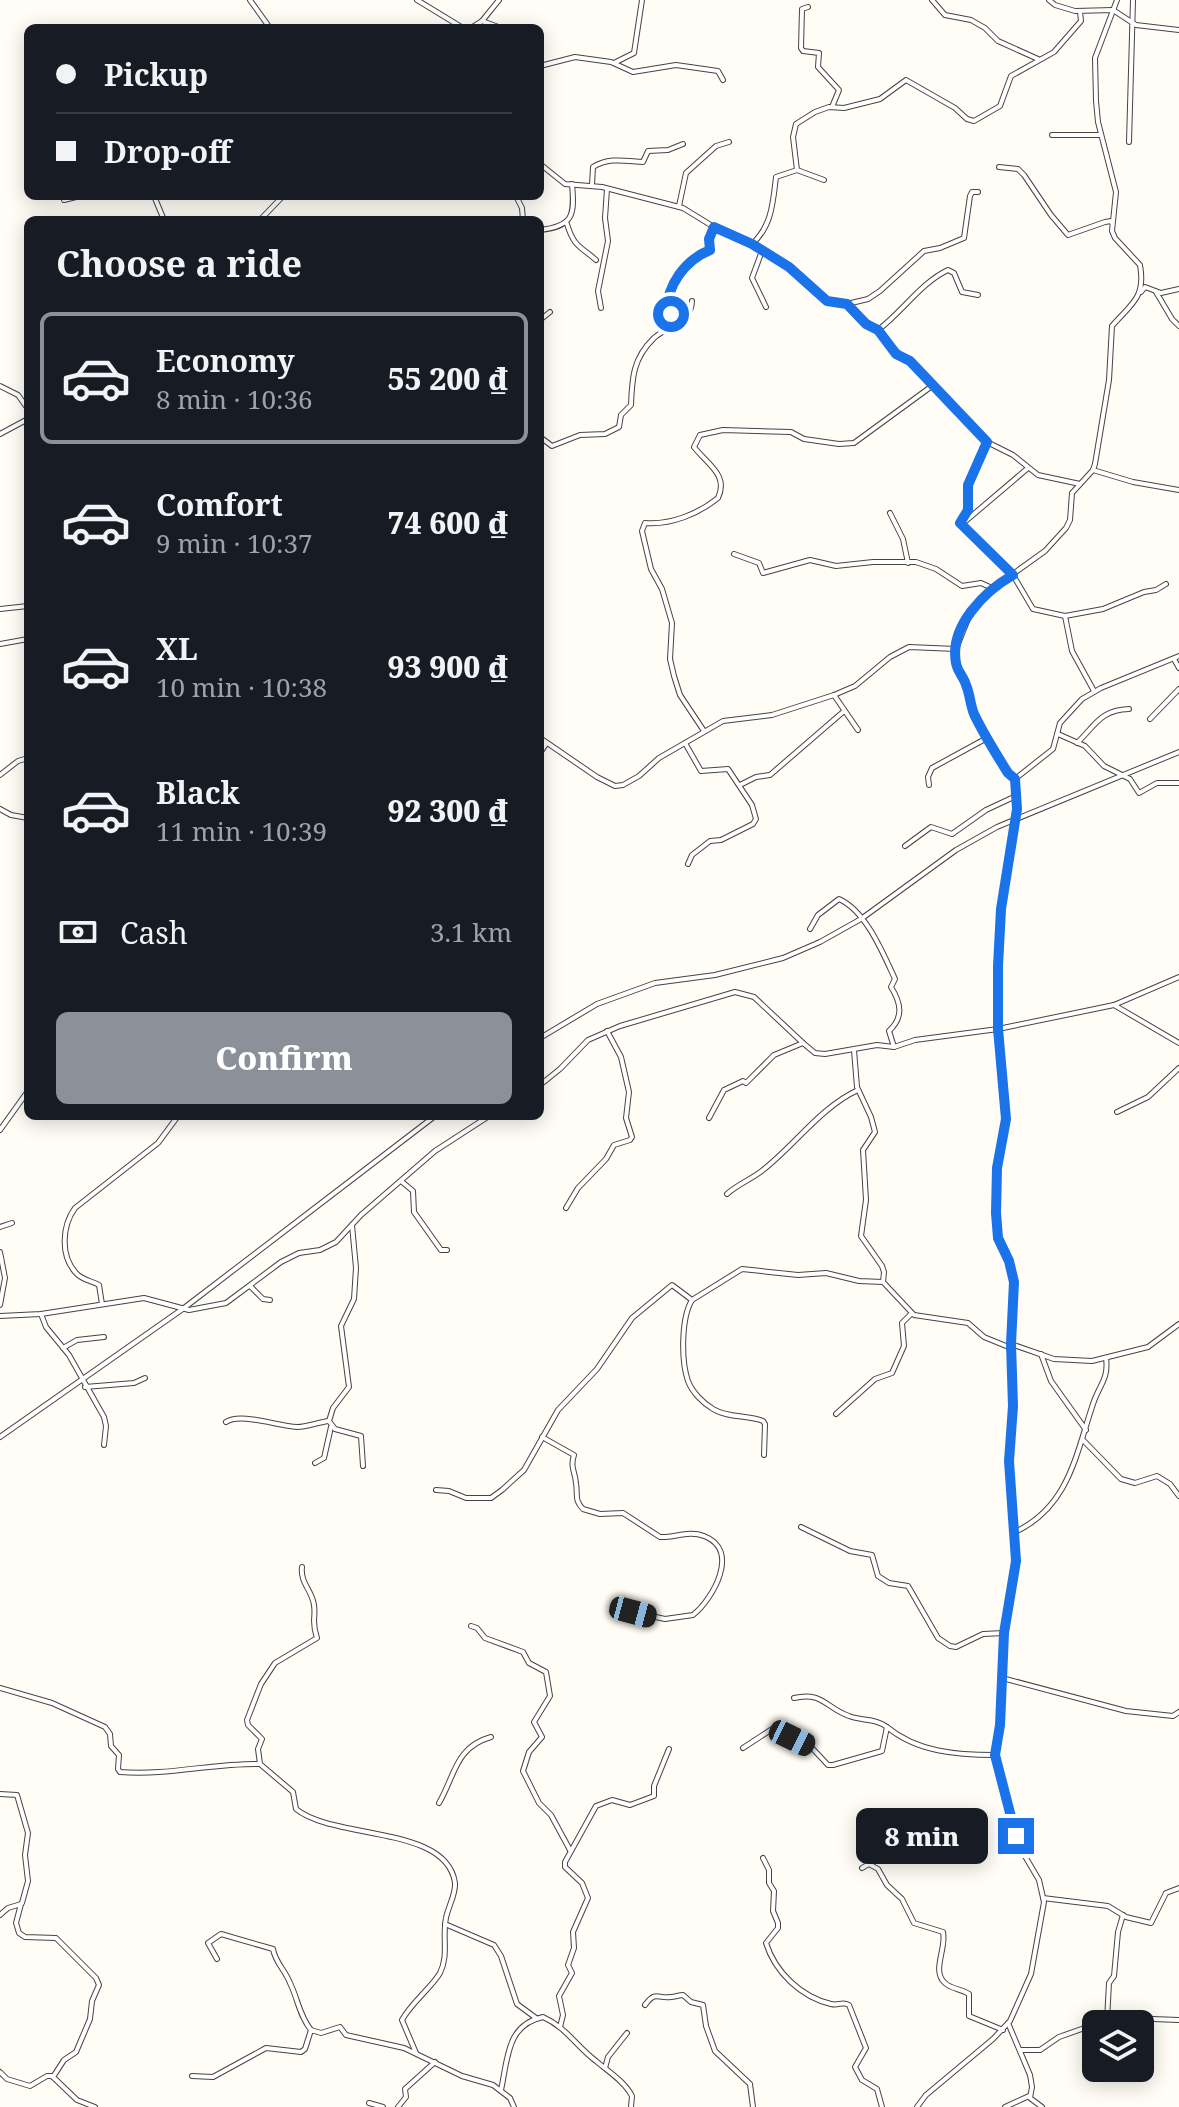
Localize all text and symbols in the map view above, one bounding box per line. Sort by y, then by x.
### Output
text: Pickup [104,54,208,95]
text: Drop-off [104,131,231,172]
text: Choose a ride [56,239,302,288]
route start [653,296,689,332]
text: Economy [156,340,295,381]
icon: car [60,342,132,414]
text: 55 200 ₫ [387,358,508,399]
text: 8 min · 10:36 [156,381,313,417]
text: Comfort [156,484,283,525]
icon: car [60,486,132,558]
text: 74 600 ₫ [387,502,508,543]
text: 9 min · 10:37 [156,525,313,561]
text: XL [156,628,198,669]
icon: car [60,630,132,702]
text: 93 900 ₫ [387,646,508,687]
text: 10 min · 10:38 [156,669,327,705]
text: Black [156,772,240,813]
icon: car [60,774,132,846]
text: 92 300 ₫ [387,790,508,831]
text: 11 min · 10:39 [156,813,327,849]
icon: cash [56,910,100,954]
text: Cash [120,912,188,953]
text: 3.1 km [430,914,512,950]
button: Confirm [56,1012,512,1104]
car [607,1594,659,1630]
car [765,1717,819,1759]
callout: 8 min [856,1808,988,1864]
text: 8 min [885,1818,959,1854]
route end [998,1818,1034,1854]
map controls [1082,2010,1154,2082]
button: layers [1082,2010,1154,2082]

